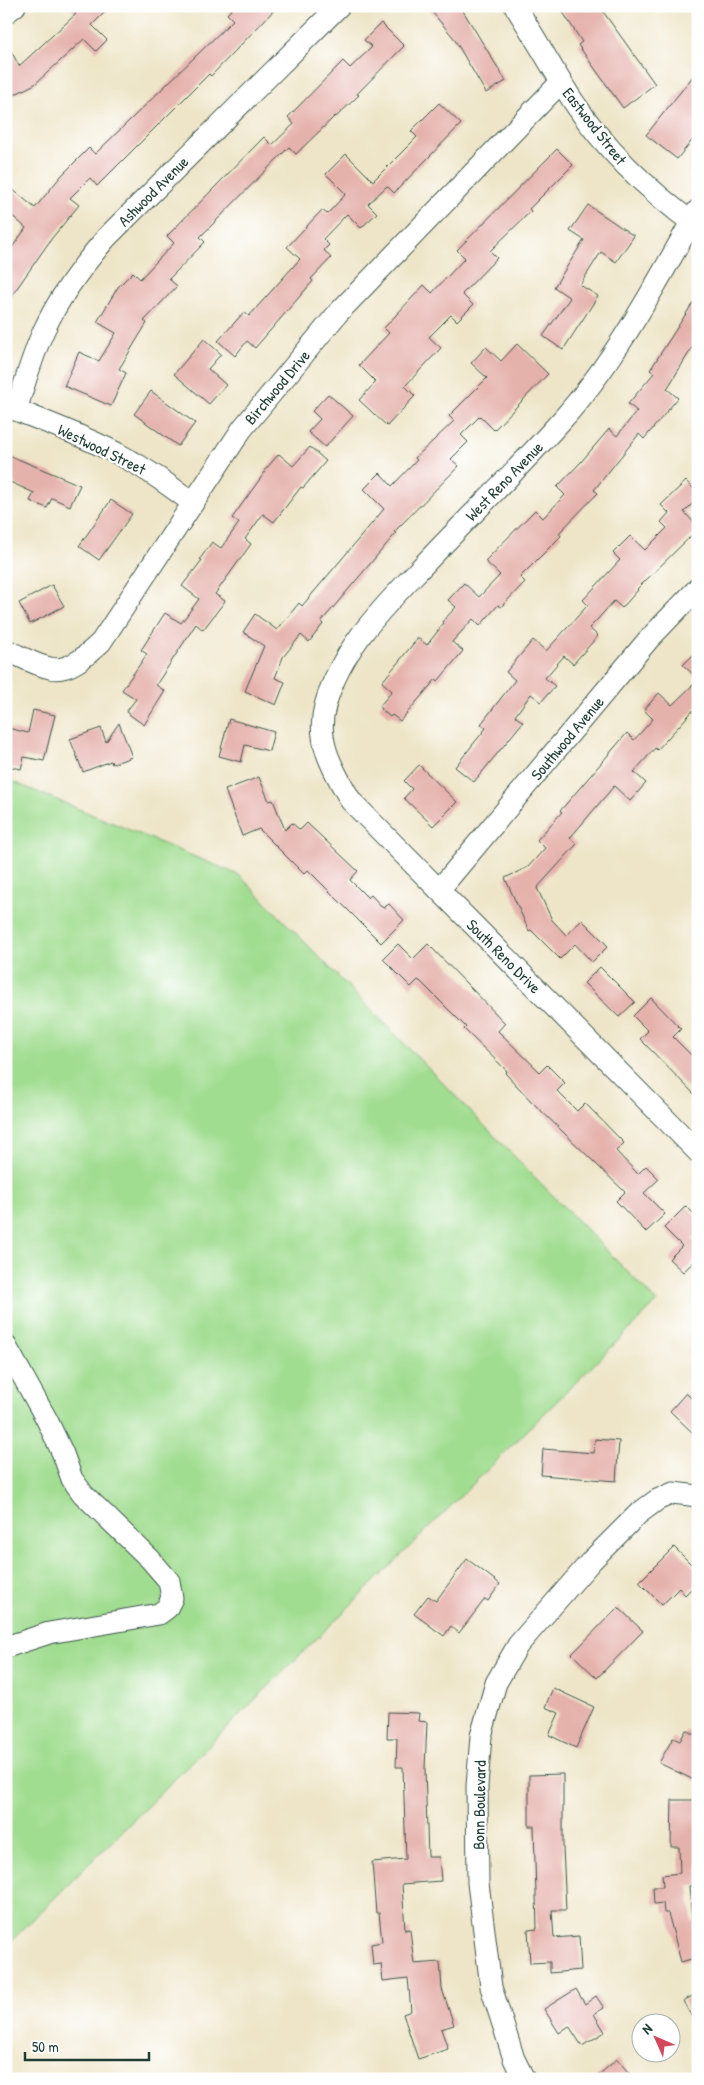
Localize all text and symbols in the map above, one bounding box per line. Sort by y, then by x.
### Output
street label: Eastwood Street [558,83,632,170]
street label: Ashwood Avenue [113,150,194,231]
street label: Birchwood Drive [239,345,315,429]
street label: Westwood Street [54,418,150,480]
street label: West Reno Avenue [460,436,548,526]
street label: Southwood Avenue [525,691,609,785]
street label: South Reno Drive [462,914,547,999]
street label: Bonn Boulevard [467,1760,491,1850]
north arrow [632,2012,682,2062]
text: N [637,2019,656,2038]
scale bar [25,2030,149,2062]
text: 50 m [32,2036,59,2057]

